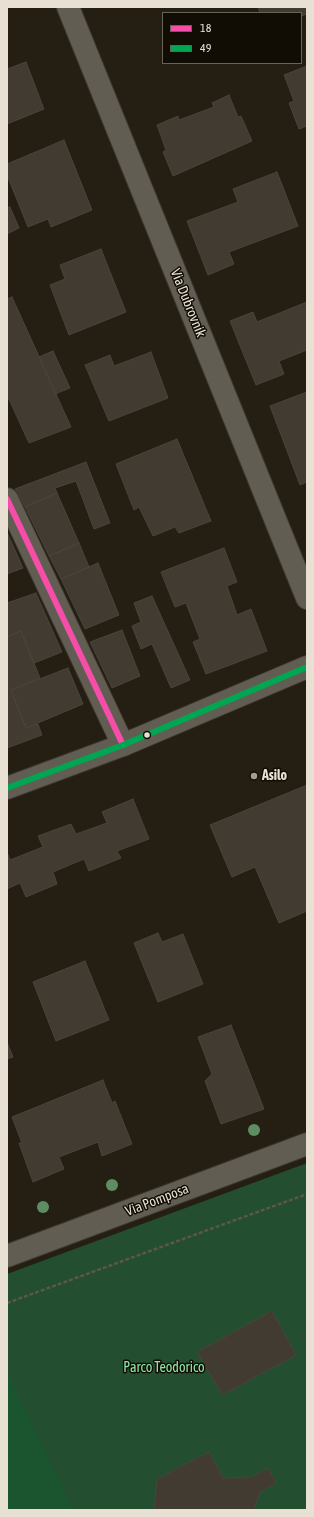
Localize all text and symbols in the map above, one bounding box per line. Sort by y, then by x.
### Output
legend [162,12,302,64]
text: 18 [200,21,211,35]
text: 49 [200,41,211,55]
street label: Via Dubrovnik [167,266,209,340]
unlabelled marker [142,730,152,740]
place label: Asilo [262,768,287,784]
marker: Asilo [249,771,259,781]
street label: Via Pomposa [123,1180,191,1220]
park label: Parco Teodorico [123,1360,205,1376]

